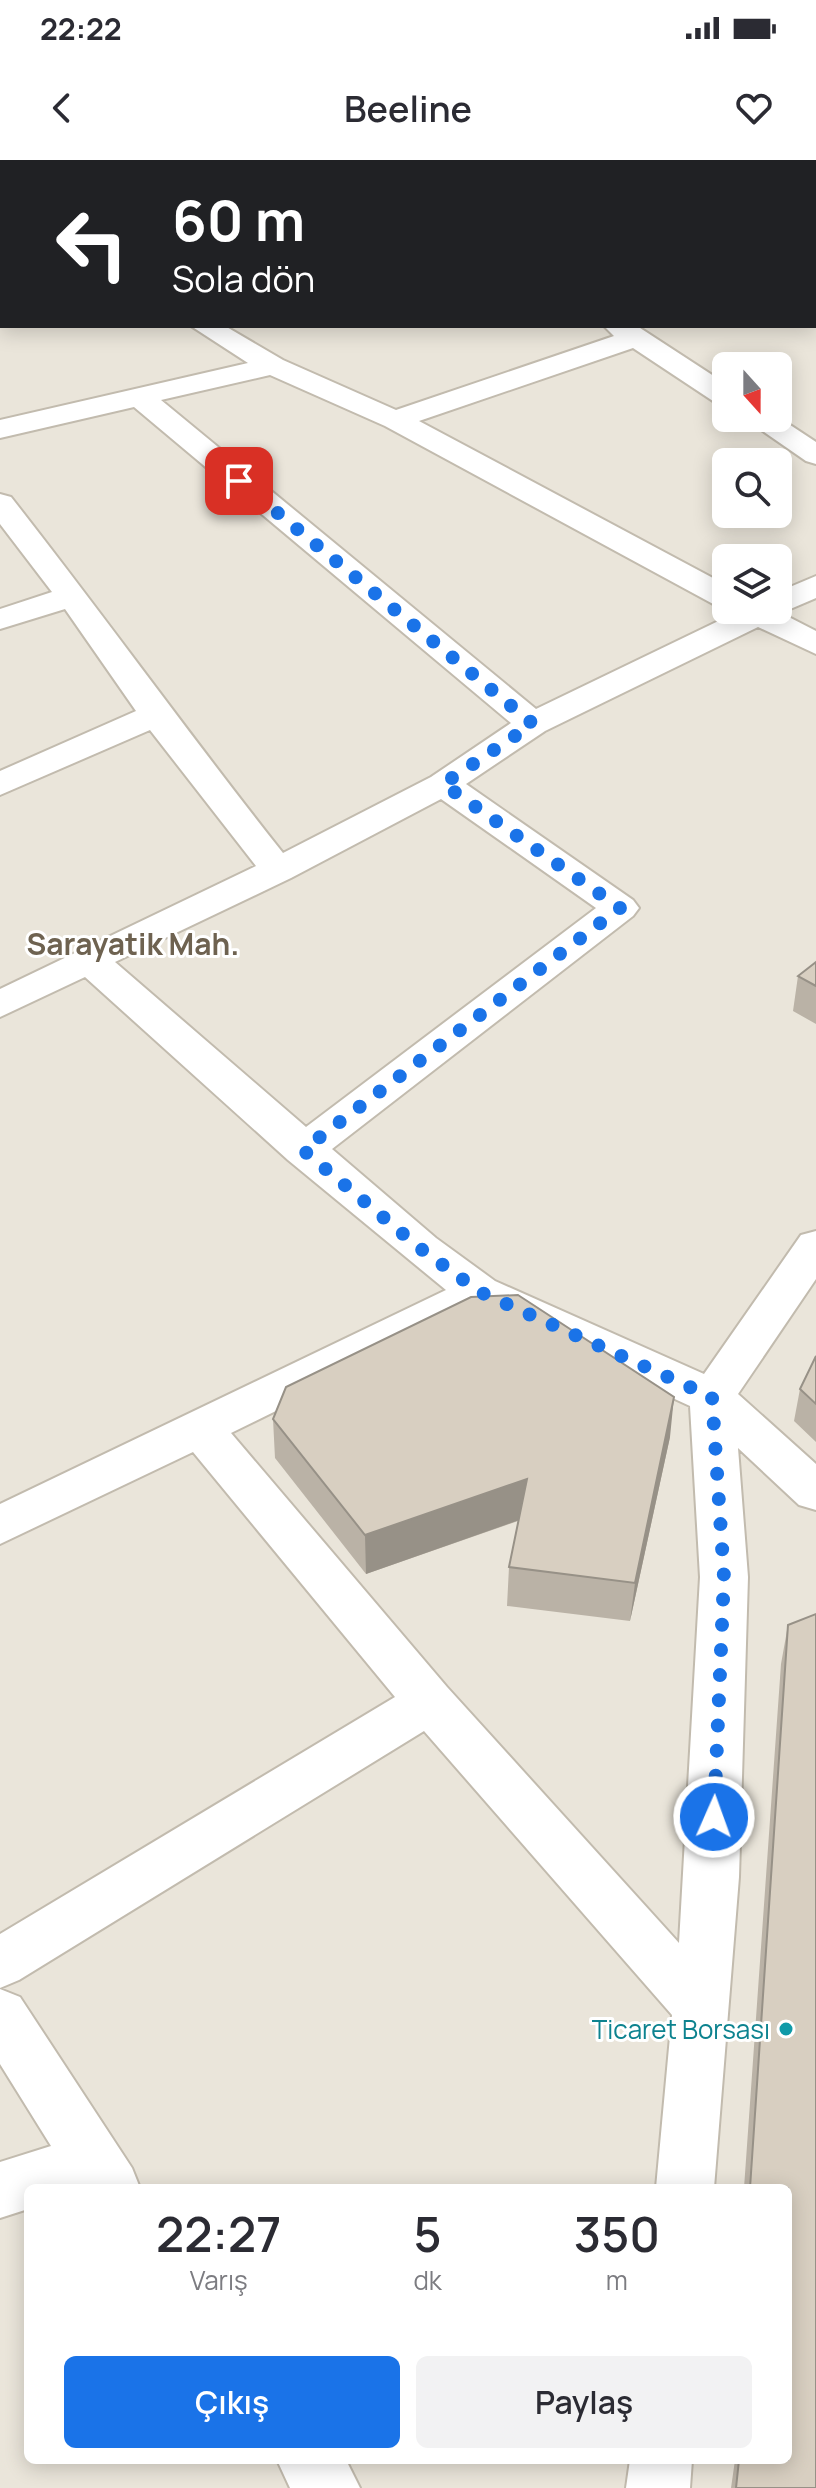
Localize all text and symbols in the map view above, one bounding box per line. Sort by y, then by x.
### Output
text: 22:22 [40,8,122,49]
text: Beeline [344,84,472,133]
icon: back [40,86,84,130]
icon: heart [732,86,776,130]
text: 60 m [172,181,305,258]
icon: left [40,192,144,296]
text: Sola dön [172,254,315,303]
north arrow [712,352,792,432]
map controls [712,352,792,624]
pin [205,447,273,515]
button: search [712,448,792,528]
icon: arrive [217,459,261,503]
button: layers [712,544,792,624]
district label: Sarayatik Mah. [27,923,239,964]
position arrow [672,1775,756,1859]
place label: Ticaret Borsası [592,2011,770,2047]
marker: Ticaret Borsası [777,2020,795,2038]
text: 22:27 [156,2201,281,2266]
text: 5 [414,2201,442,2266]
text: 350 [574,2201,660,2266]
text: Varış [190,2262,248,2298]
text: dk [413,2262,442,2298]
text: m [606,2262,628,2298]
button: Çıkış [64,2356,400,2448]
button: Paylaş [416,2356,752,2448]

